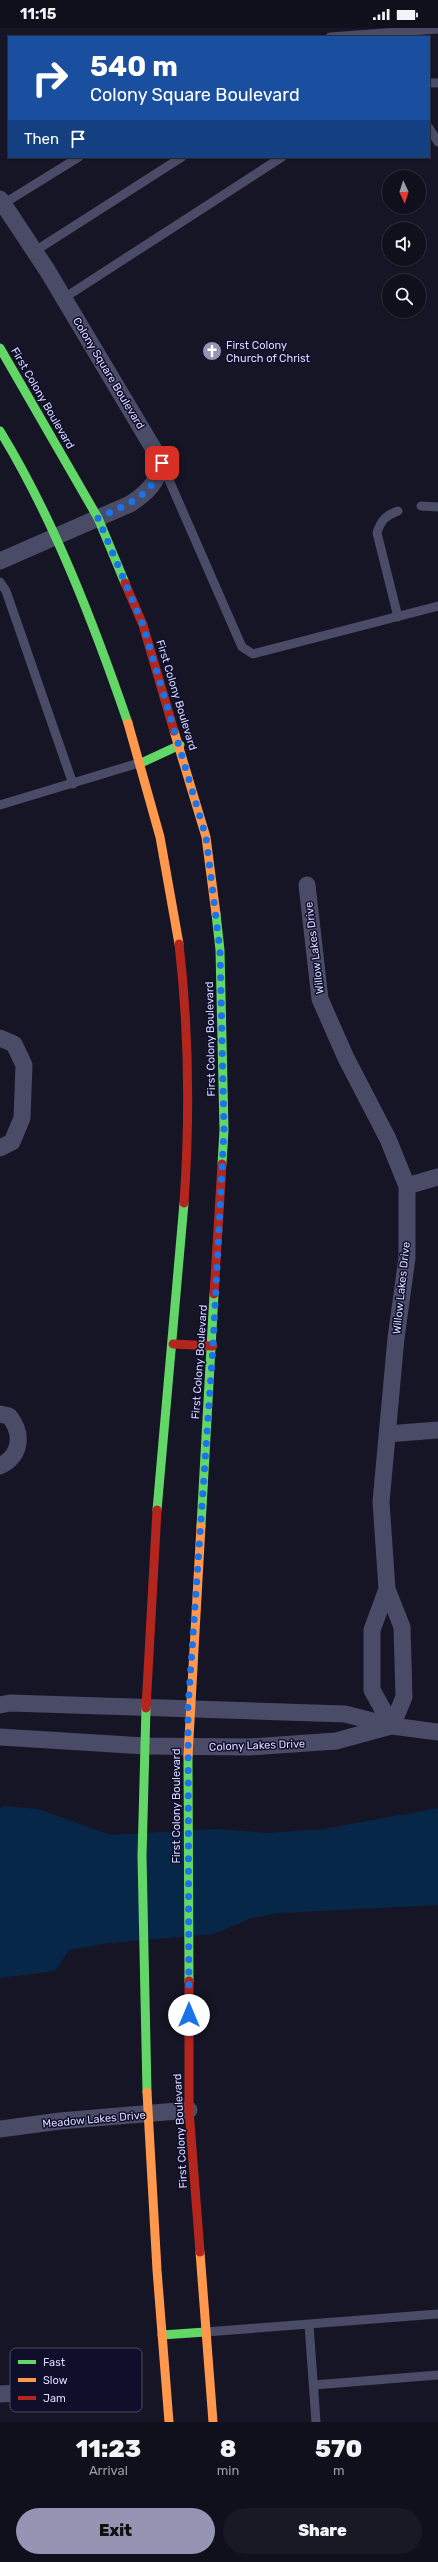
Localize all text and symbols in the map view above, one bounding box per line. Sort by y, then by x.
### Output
text: 11:15 [20,5,56,23]
text: 540 m [90,50,178,83]
icon: right [24,52,76,104]
text: Colony Square Boulevard [90,84,300,106]
icon: arrive [67,128,89,150]
text: Then [24,130,59,148]
north arrow [382,170,426,214]
map controls [382,170,426,318]
button: sound [382,222,426,266]
button: search [382,274,426,318]
street label: Colony Square Boulevard [70,315,147,432]
place label: First Colony Church of Christ [226,339,311,365]
church icon: First Colony Church of Christ [201,340,223,362]
street label: First Colony Boulevard [8,345,77,451]
pin [145,446,179,480]
icon: arrive [151,452,173,474]
street label: First Colony Boulevard [154,638,200,752]
street label: Willow Lakes Drive [302,901,327,995]
street label: First Colony Boulevard [203,981,218,1097]
street label: Willow Lakes Drive [390,1241,413,1335]
street label: First Colony Boulevard [189,1304,210,1420]
street label: Colony Lakes Drive [209,1737,305,1754]
street label: First Colony Boulevard [170,1749,183,1863]
position arrow [168,1994,210,2036]
street label: First Colony Boulevard [171,2073,190,2189]
street label: Meadow Lakes Drive [42,2109,146,2130]
legend [10,2348,142,2412]
text: Fast [43,2356,66,2369]
text: Slow [43,2374,68,2387]
text: Jam [43,2392,66,2405]
text: 11:23 [76,2435,141,2463]
text: 8 [220,2435,236,2463]
text: 570 [315,2435,362,2463]
text: Arrival [89,2463,128,2478]
text: min [217,2463,239,2478]
text: m [333,2463,344,2478]
button: Exit [16,2508,215,2554]
button: Share [223,2508,422,2554]

